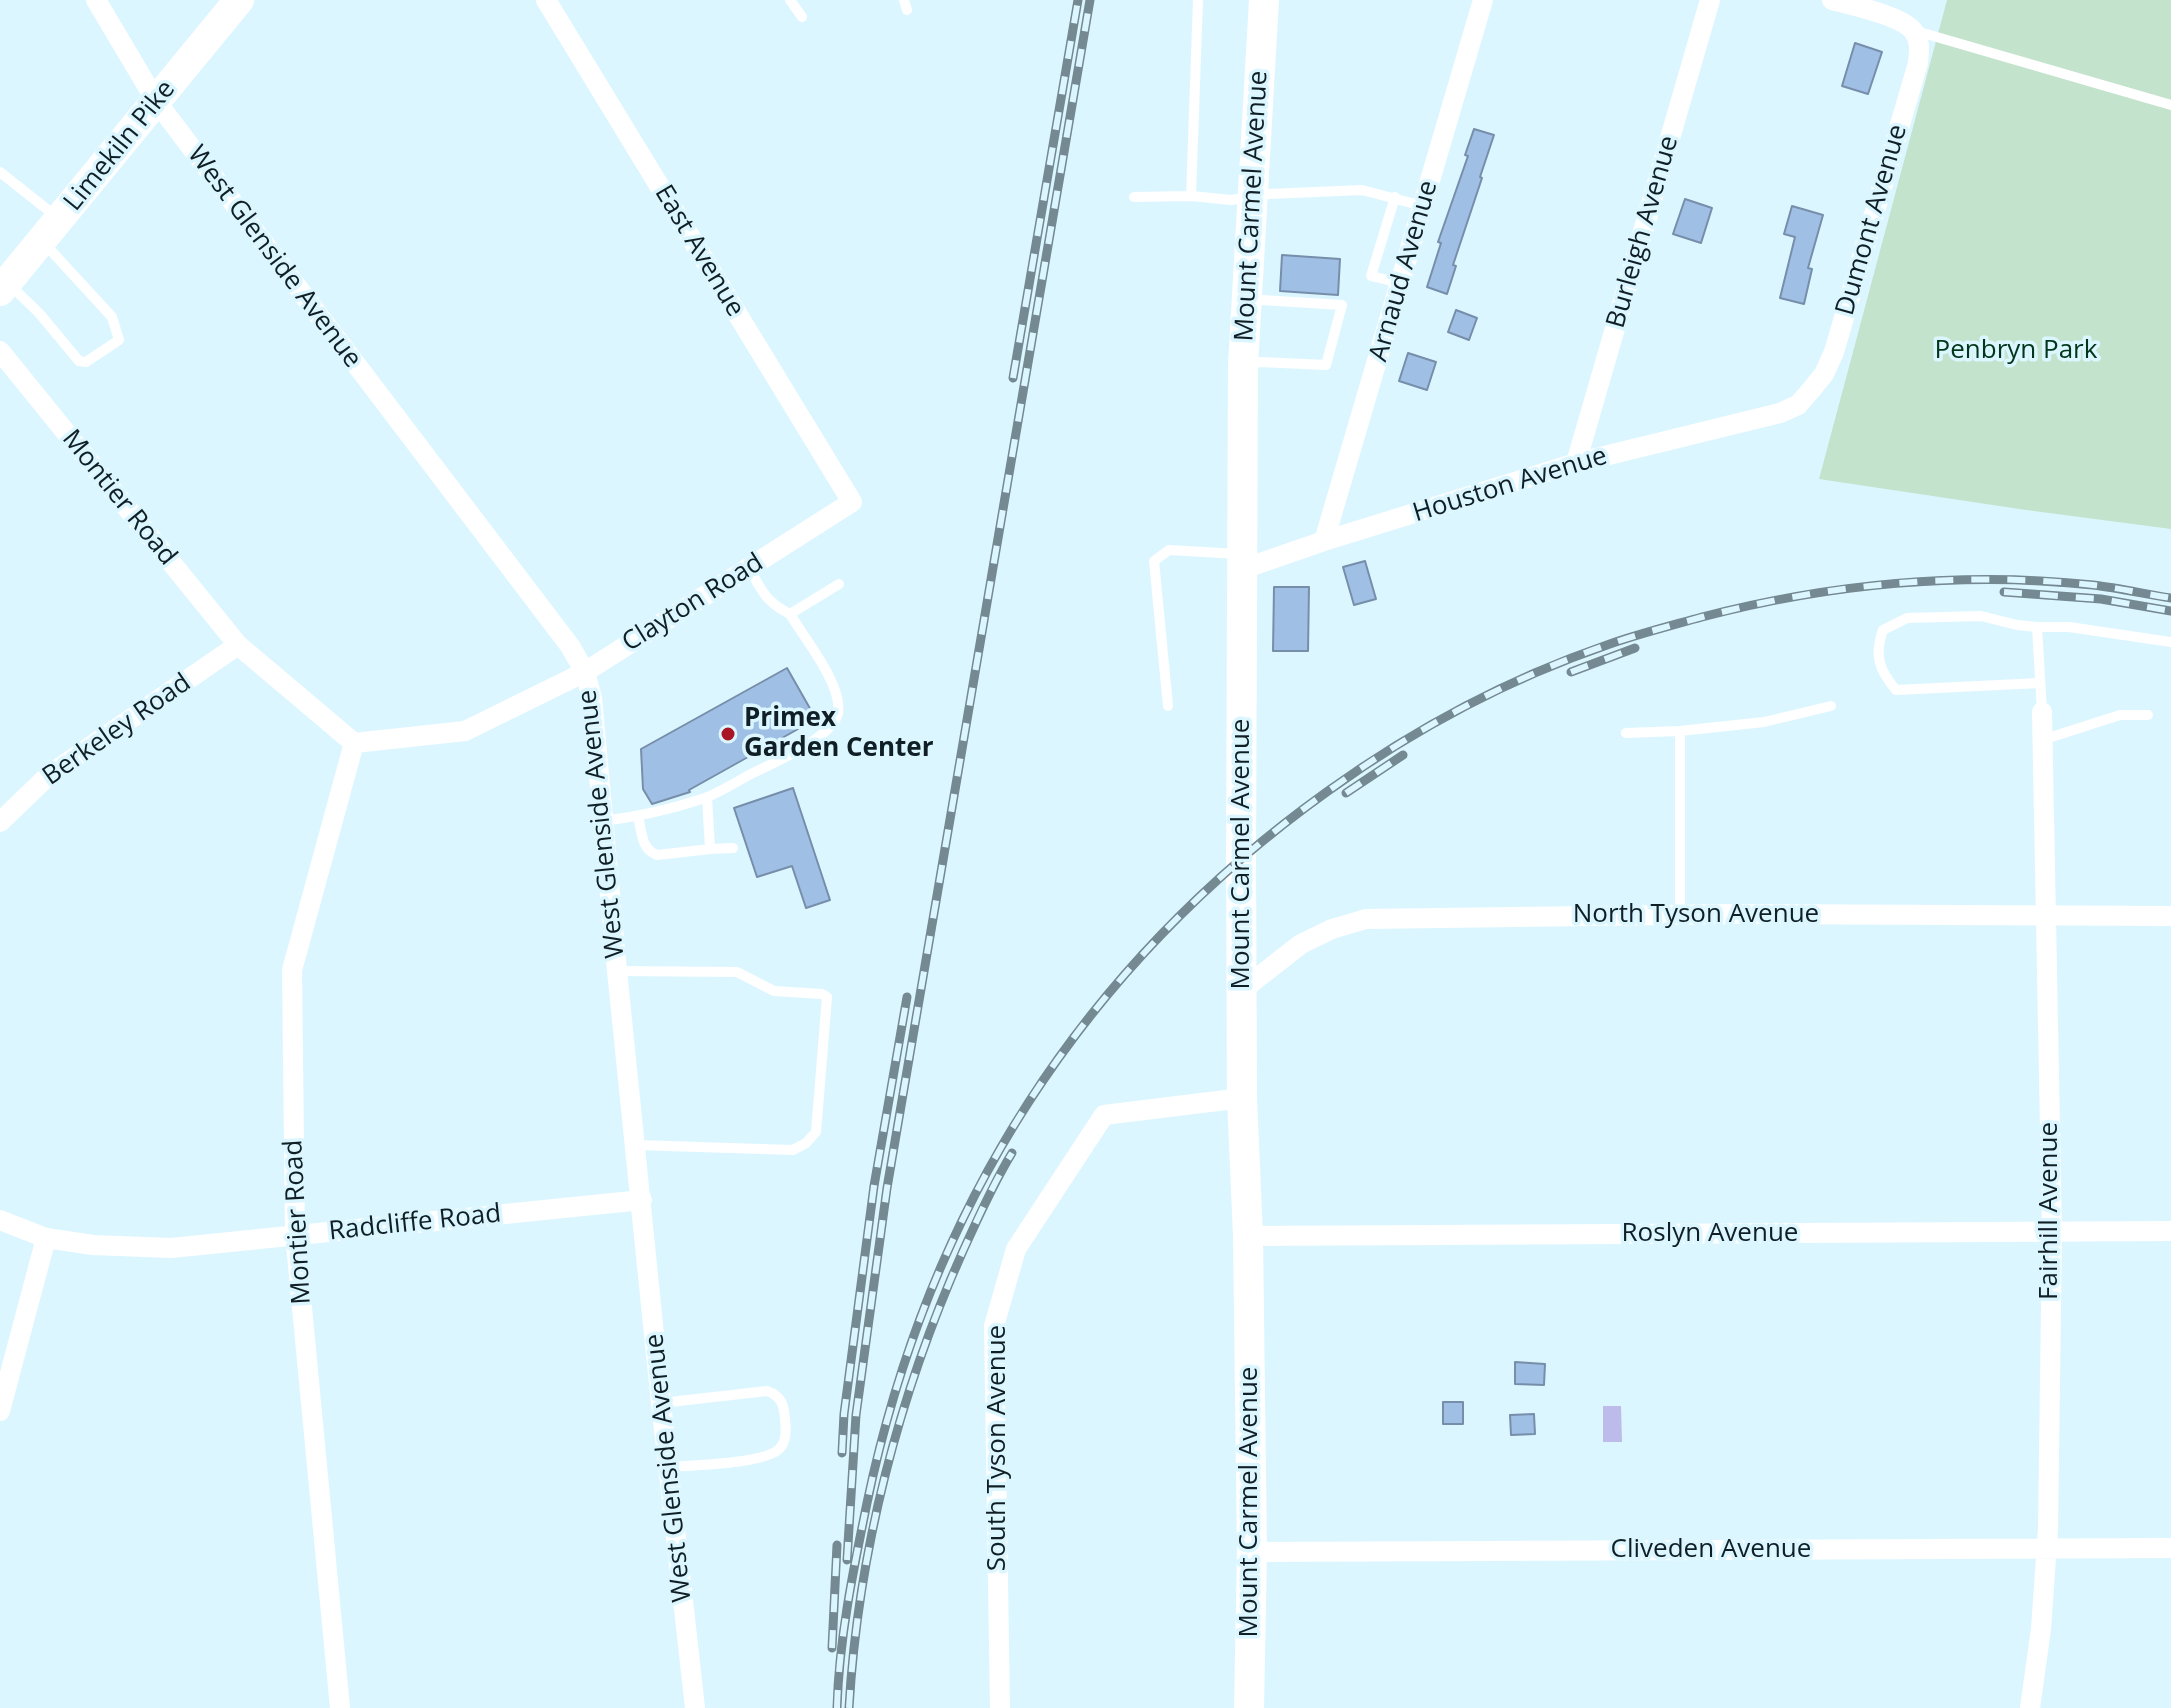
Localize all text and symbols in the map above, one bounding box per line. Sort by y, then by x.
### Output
street label: Mount Carmel Avenue [1229,70,1275,342]
street label: Limekiln Pike [58,74,182,218]
street label: Dumont Avenue [1830,121,1914,319]
street label: Burleigh Avenue [1601,132,1685,332]
street label: West Glenside Avenue [180,140,368,374]
street label: Arnaud Avenue [1363,177,1445,365]
street label: East Avenue [648,180,750,322]
park label: Penbryn Park [1935,335,2097,367]
street label: Montier Road [55,424,183,572]
street label: Houston Avenue [1409,441,1611,529]
street label: Clayton Road [617,547,769,659]
street label: Berkeley Road [37,668,197,792]
street label: West Glenside Avenue [572,688,632,960]
place label: Primex Garden Center [744,703,933,764]
street label: Mount Carmel Avenue [1226,719,1258,989]
marker: Primex Garden Center [719,725,737,743]
street label: North Tyson Avenue [1573,899,1819,931]
street label: Fairhill Avenue [2034,1122,2066,1300]
street label: Montier Road [278,1139,318,1305]
street label: Radcliffe Road [327,1198,503,1248]
street label: Roslyn Avenue [1622,1218,1798,1250]
street label: South Tyson Avenue [982,1325,1014,1571]
street label: West Glenside Avenue [639,1332,699,1604]
street label: Mount Carmel Avenue [1234,1367,1266,1637]
street label: Cliveden Avenue [1611,1534,1811,1566]

